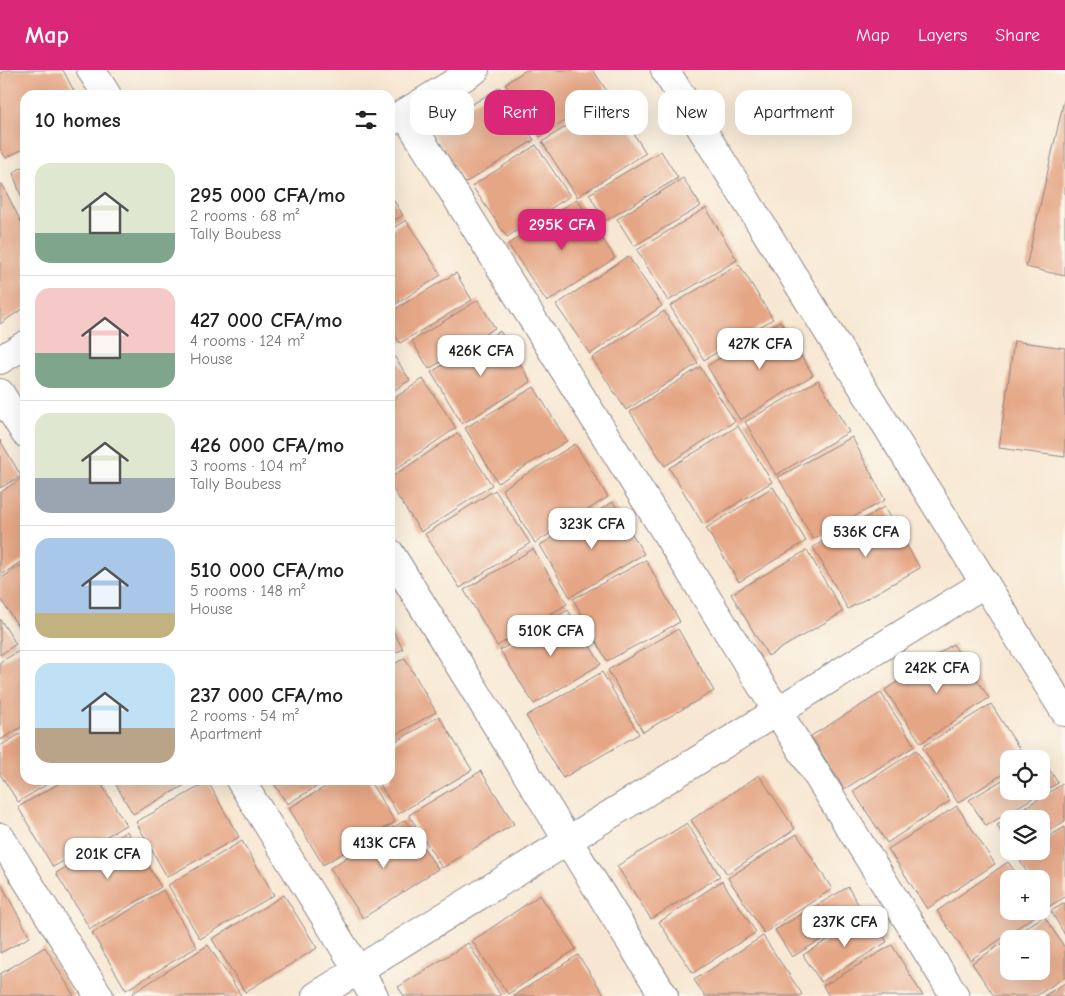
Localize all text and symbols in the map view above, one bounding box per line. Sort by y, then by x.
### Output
text: Map [25,21,69,49]
text: Map [856,25,890,46]
text: Layers [918,25,967,46]
text: Share [995,25,1040,46]
chip: Buy [410,90,474,135]
chip: Rent [484,90,555,135]
chip: Filters [565,90,648,135]
chip: New [658,90,725,135]
chip: Apartment [735,90,852,135]
icon: filters [352,106,380,134]
text: 10 homes [35,108,121,132]
icon: home [75,183,135,243]
text: 295 000 CFA/mo [190,183,345,207]
text: 2 rooms · 68 m² [190,207,300,225]
pin: 295K CFA [510,208,614,251]
text: 295K CFA [529,216,595,234]
text: Tally Boubess [190,225,281,243]
icon: home [75,308,135,368]
text: 427 000 CFA/mo [190,308,342,332]
pin: 427K CFA [708,328,812,370]
text: 4 rooms · 124 m² [190,332,304,350]
pin: 426K CFA [429,334,533,377]
text: 427K CFA [728,335,792,353]
text: 426K CFA [448,342,514,360]
text: House [190,350,233,368]
icon: home [75,433,135,493]
text: 426 000 CFA/mo [190,433,344,457]
text: 3 rooms · 104 m² [190,457,306,475]
text: Tally Boubess [190,475,281,493]
pin: 323K CFA [540,508,644,550]
text: 323K CFA [559,515,625,533]
pin: 536K CFA [814,516,918,558]
text: 536K CFA [833,523,899,541]
icon: home [75,558,135,618]
text: 510 000 CFA/mo [190,558,344,582]
text: 5 rooms · 148 m² [190,582,305,600]
text: House [190,600,233,618]
pin: 510K CFA [499,614,603,657]
text: 510K CFA [518,622,584,640]
pin: 242K CFA [885,652,989,694]
text: 242K CFA [905,659,969,677]
icon: home [75,683,135,743]
text: 237 000 CFA/mo [190,683,343,707]
text: 2 rooms · 54 m² [190,707,299,725]
text: Apartment [190,725,262,743]
map controls [1000,750,1050,980]
button: locate [1000,750,1050,800]
button: layers [1000,810,1050,860]
pin: 413K CFA [332,826,436,869]
text: 413K CFA [352,834,416,852]
pin: 201K CFA [56,838,160,880]
text: 201K CFA [76,845,140,863]
button: + [1000,870,1050,920]
pin: 237K CFA [793,906,897,948]
text: 237K CFA [813,913,877,931]
button: − [1000,930,1050,980]

